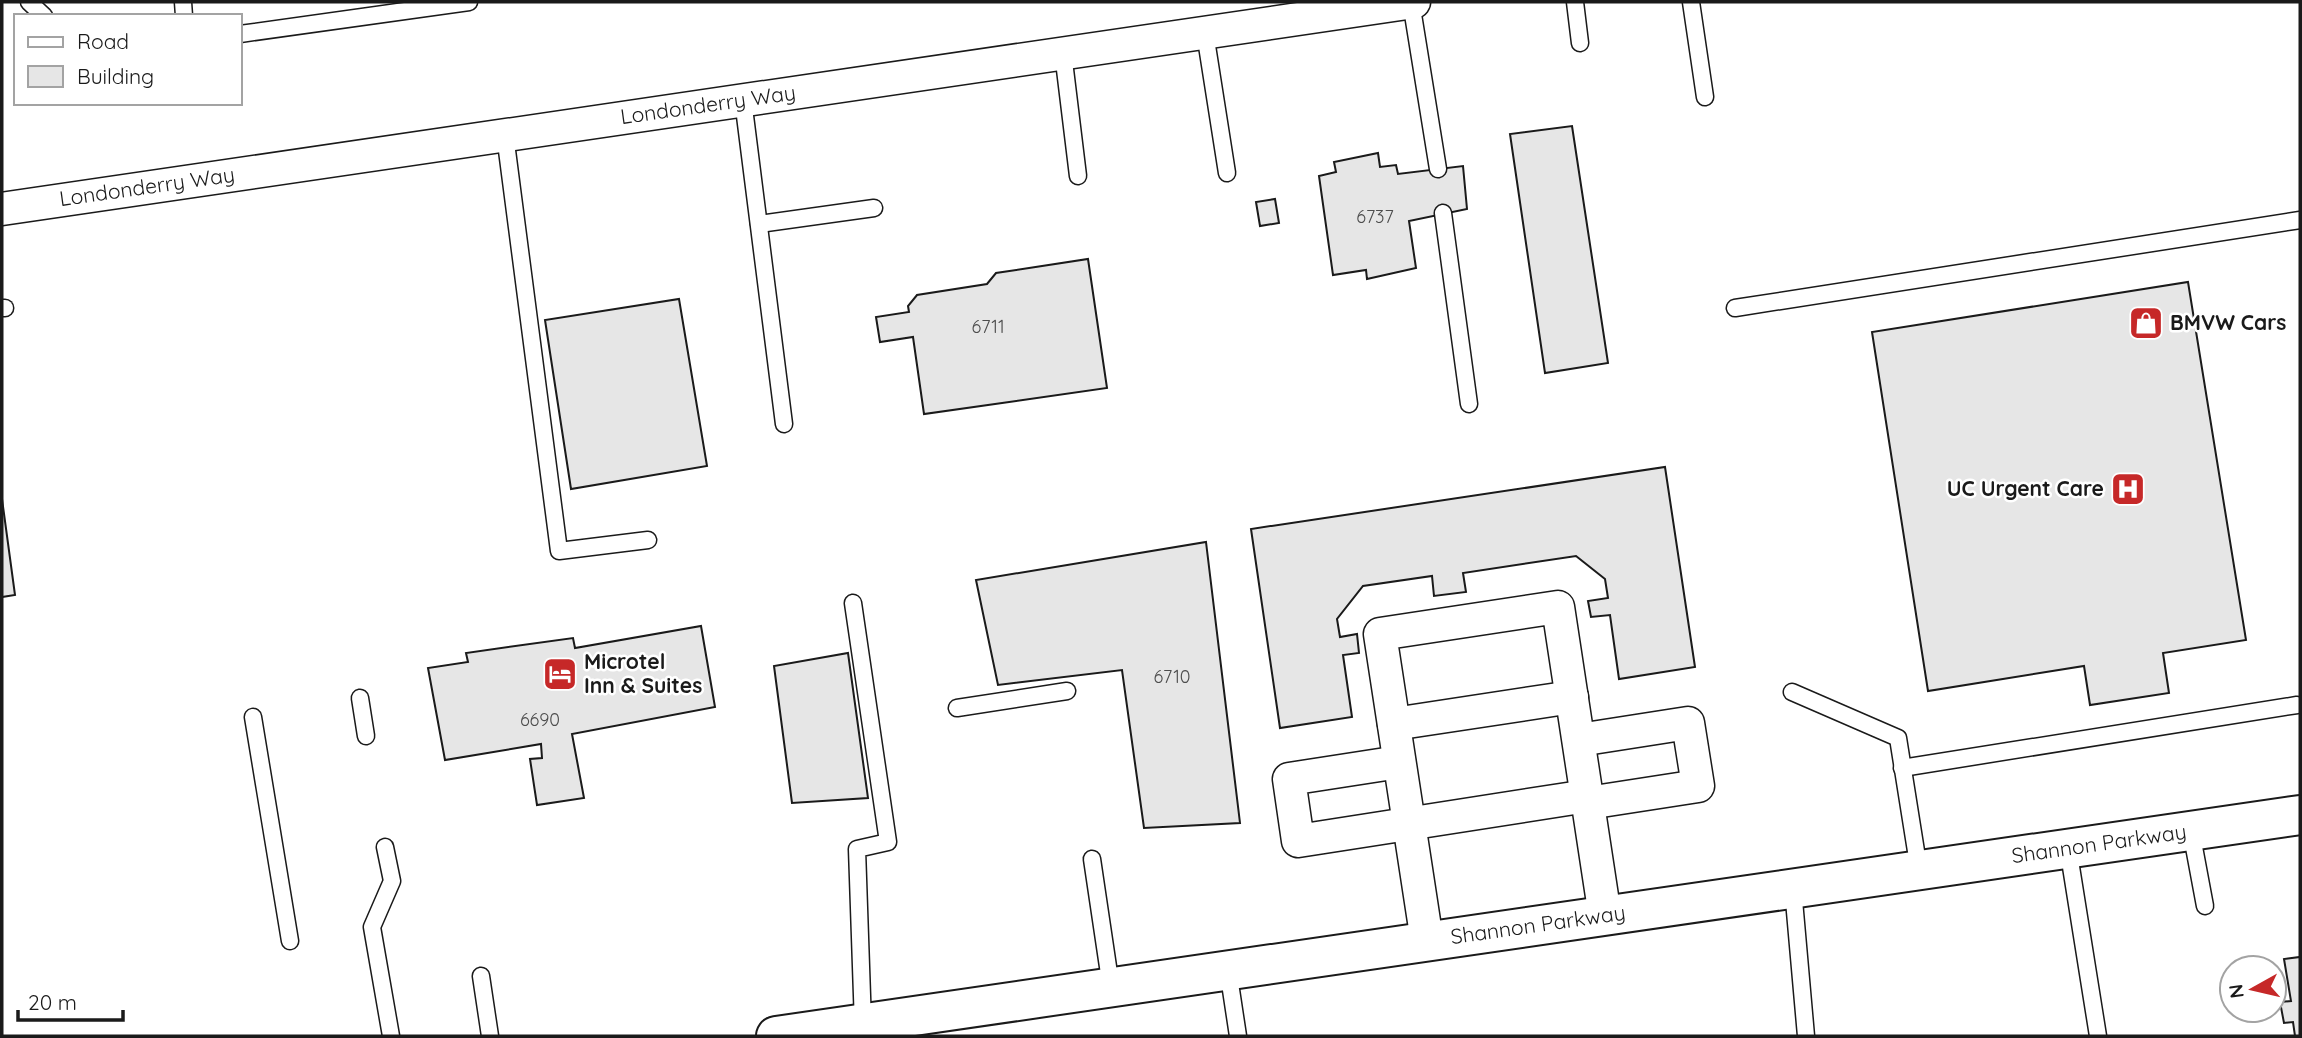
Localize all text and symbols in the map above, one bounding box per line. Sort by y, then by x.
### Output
legend [14,14,242,105]
text: Road [77,28,129,54]
text: Building [77,63,154,89]
street label: Londonderry Way [619,79,797,129]
street label: Londonderry Way [58,161,236,211]
house number: 6737 [1356,205,1394,228]
shop icon: BMVW Cars [2127,304,2165,342]
place label: BMVW Cars [2170,309,2286,335]
house number: 6711 [971,315,1005,338]
hospital icon: UC Urgent Care [2109,470,2147,508]
place label: UC Urgent Care [1947,475,2104,501]
place label: Microtel Inn & Suites [584,648,702,698]
hotel icon: Microtel Inn & Suites [541,655,579,693]
house number: 6710 [1153,665,1191,688]
house number: 6690 [520,708,560,731]
street label: Shannon Parkway [2010,818,2188,868]
street label: Shannon Parkway [1449,899,1627,949]
north arrow [2218,954,2288,1024]
scale bar [18,978,122,1022]
text: N [2223,983,2249,1000]
text: 20 m [28,989,77,1015]

